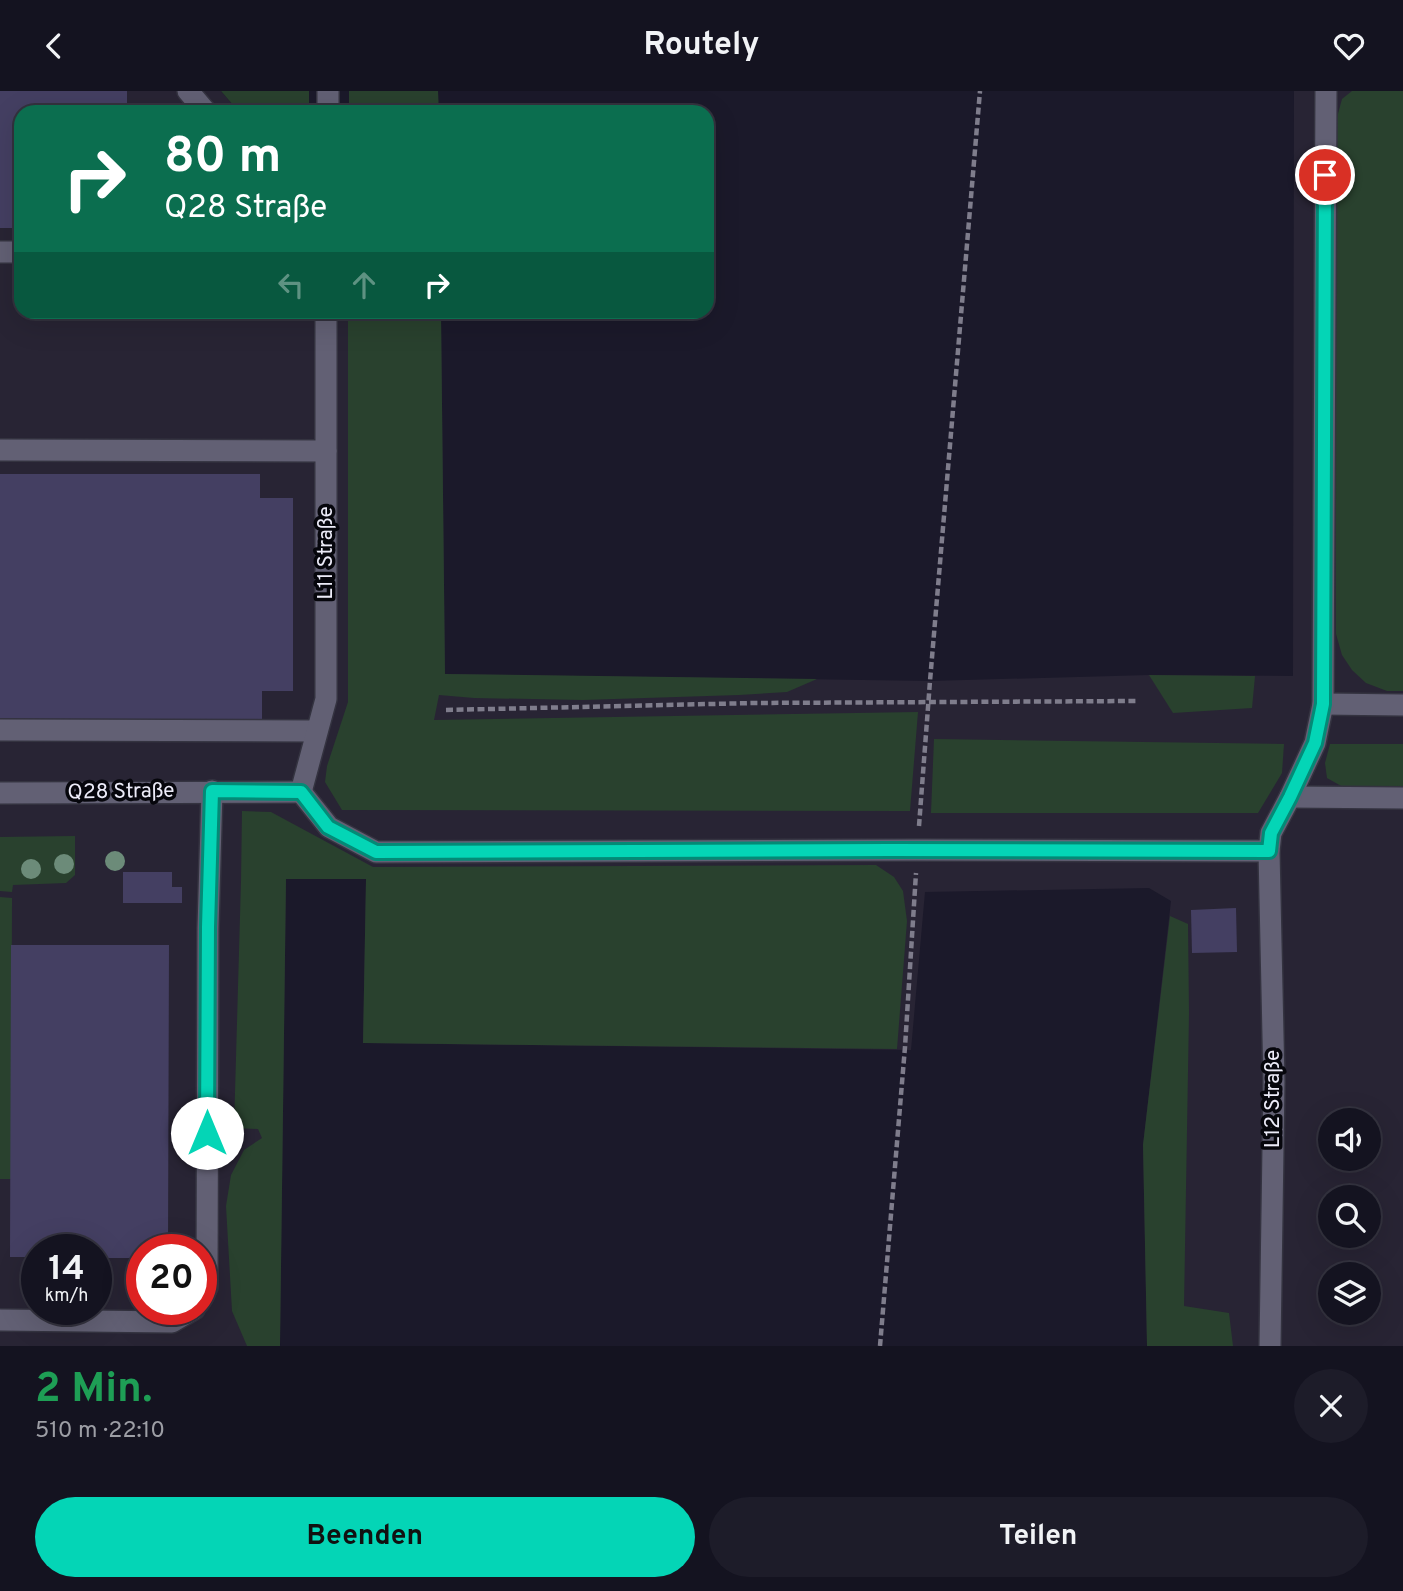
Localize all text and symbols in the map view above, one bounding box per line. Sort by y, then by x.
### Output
text: Routely [644,26,759,66]
icon: back [35,27,73,65]
icon: heart [1330,27,1368,65]
text: 80 m [164,128,281,190]
icon: right [49,133,140,224]
pin [1295,145,1355,205]
icon: arrive [1306,156,1344,194]
text: Q28 Straße [164,189,327,229]
icon: left [272,266,310,304]
icon: ahead [345,266,383,304]
icon: right [418,266,456,304]
street label: L11 Straße [313,506,340,600]
street label: Q28 Straße [67,778,175,806]
street label: L12 Straße [1260,1050,1287,1148]
position arrow [170,1096,244,1170]
map controls [1318,1108,1381,1325]
button: sound [1318,1108,1381,1171]
button: search [1318,1185,1381,1248]
speed limit sign: 20 [126,1234,217,1325]
text: 14 [48,1248,85,1292]
button: layers [1318,1262,1381,1325]
text: km/h [45,1285,88,1308]
text: 2 Min. [35,1364,152,1417]
button: close [1294,1369,1368,1443]
text: 510 m · 22:10 [35,1417,165,1446]
button: Beenden [35,1497,695,1577]
button: Teilen [709,1497,1368,1577]

